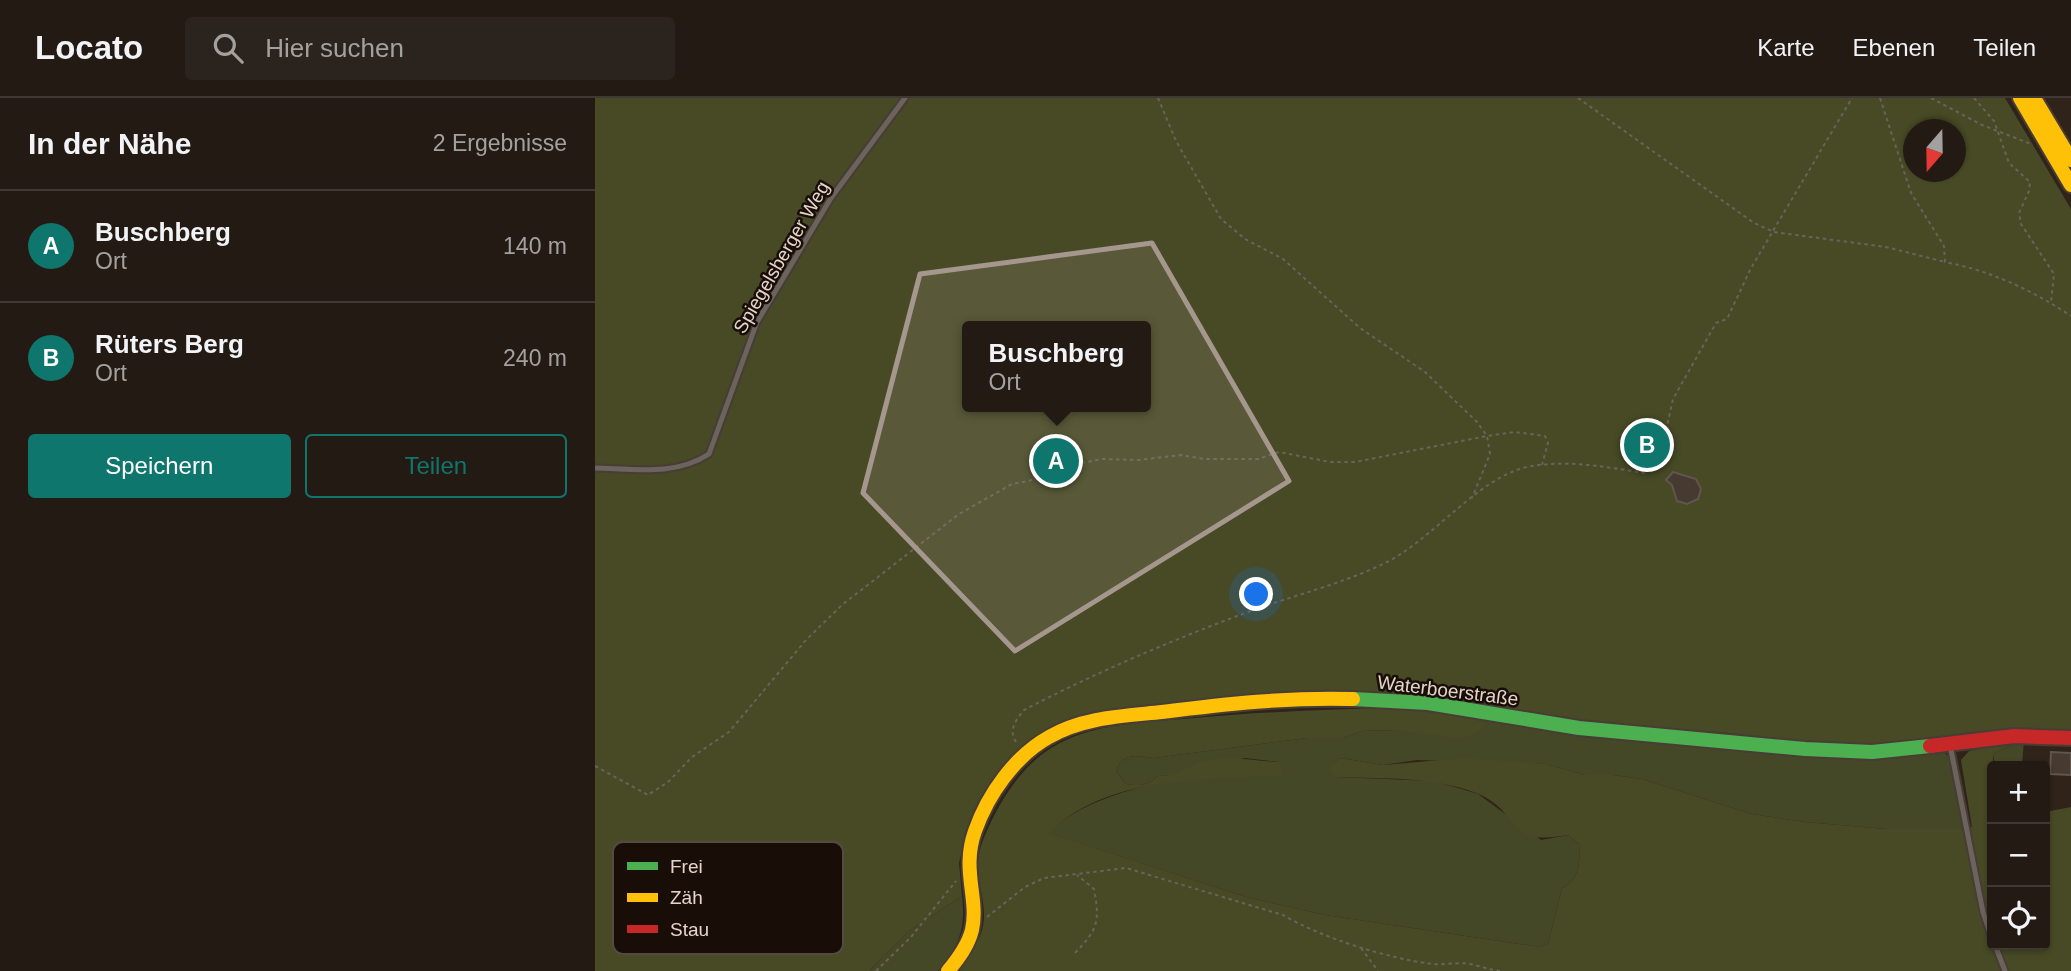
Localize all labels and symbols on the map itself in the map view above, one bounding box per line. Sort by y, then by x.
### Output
north arrow [1903,119,1966,182]
street label: Spiegelsberger Weg [729,178,833,337]
pin: B [1624,419,1670,471]
pin: A [1033,435,1079,487]
your location [1239,577,1273,611]
street label: Waterboerstraße [1376,671,1520,710]
legend [613,842,843,954]
text: Frei [670,856,703,877]
text: Zäh [670,887,703,908]
text: Stau [670,919,709,940]

